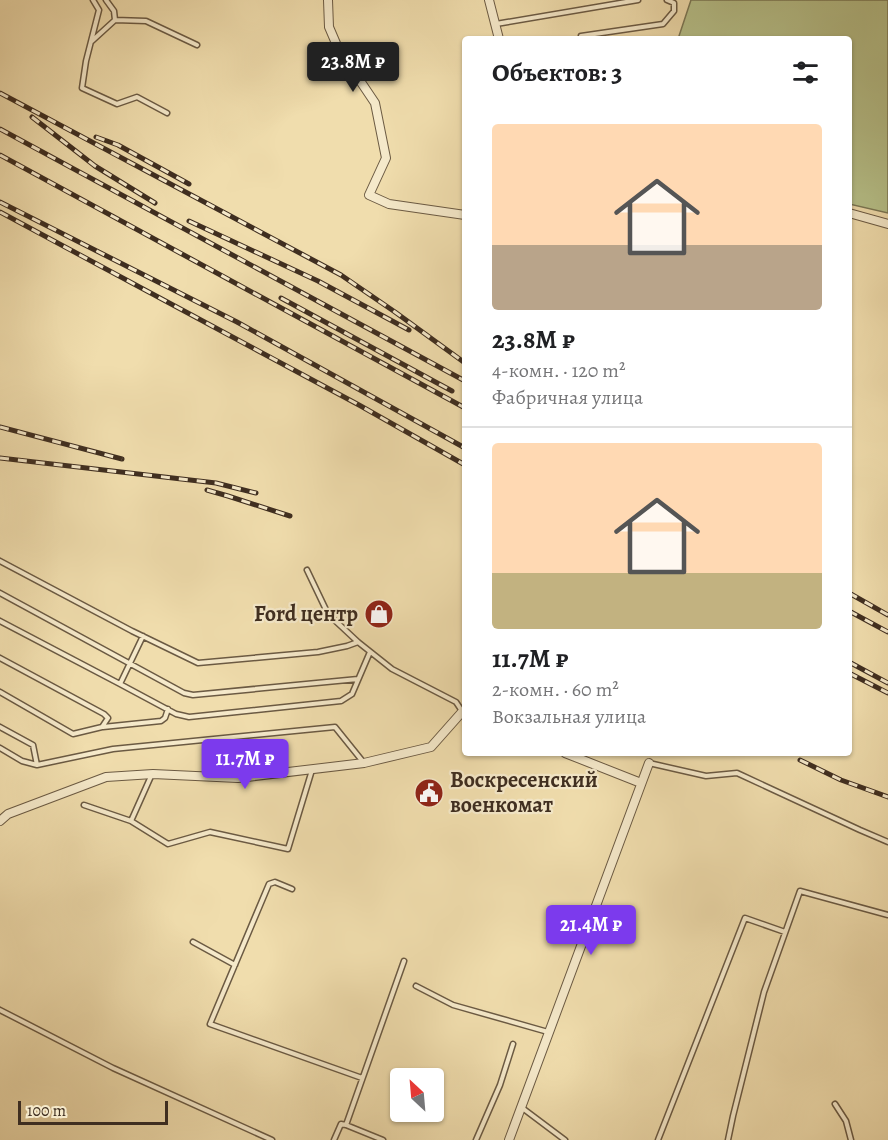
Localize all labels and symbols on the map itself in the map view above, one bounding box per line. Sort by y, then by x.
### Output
pin: 23.8M ₽ [298,42,408,93]
shop icon: Ford центр [363,598,395,630]
place label: Ford центр [254,599,358,629]
pin: 11.7M ₽ [190,739,300,790]
place label: Воскресенский военкомат [450,765,598,820]
public building icon: Воскресенский военкомат [413,777,445,809]
pin: 21.4M ₽ [536,905,646,956]
north arrow [390,1068,444,1122]
scale bar [18,1098,168,1126]

